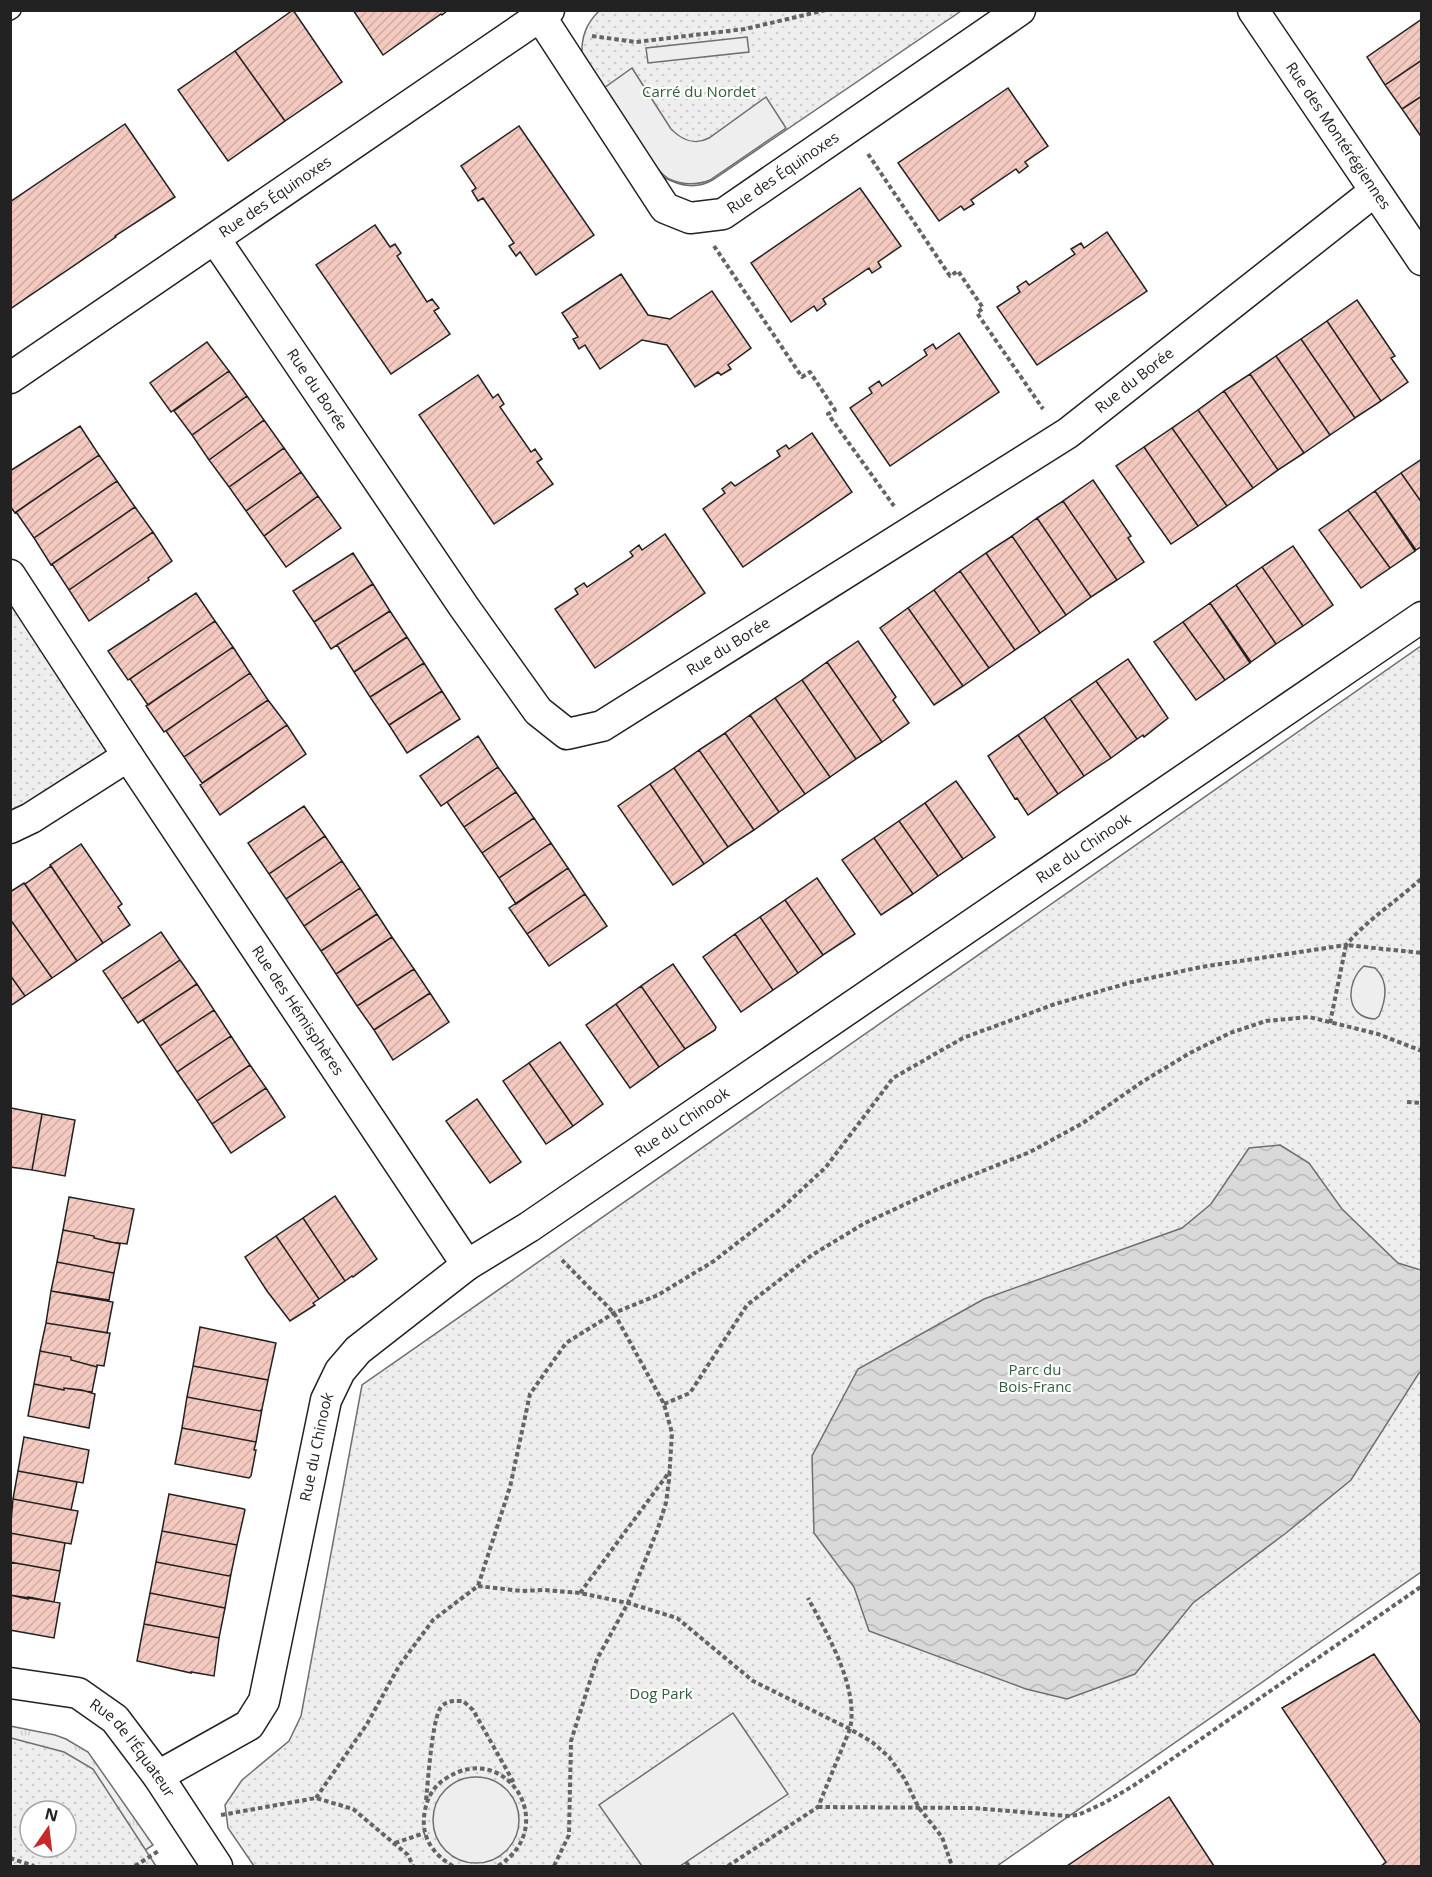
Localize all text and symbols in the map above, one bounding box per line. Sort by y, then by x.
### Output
street label: Rue des Montérégiennes [1282,58,1396,213]
park label: Carré du Nordet [642,81,756,101]
street label: Rue des Équinoxes [722,126,842,218]
street label: Rue des Équinoxes [215,151,335,242]
street label: Rue du Borée [1090,343,1177,417]
street label: Rue du Borée [283,344,353,434]
street label: Rue du Borée [682,612,773,679]
street label: Rue du Chinook [1031,808,1134,887]
street label: Rue des Hémisphères [248,941,349,1079]
street label: Rue du Chinook [630,1082,733,1161]
park label: Parc du Bois-Franc [998,1359,1072,1396]
street label: Rue du Chinook [294,1388,337,1503]
park label: Dog Park [629,1683,693,1703]
street label: Rue de l'Équateur [86,1693,180,1801]
north arrow [18,1799,78,1859]
text: N [43,1802,61,1827]

